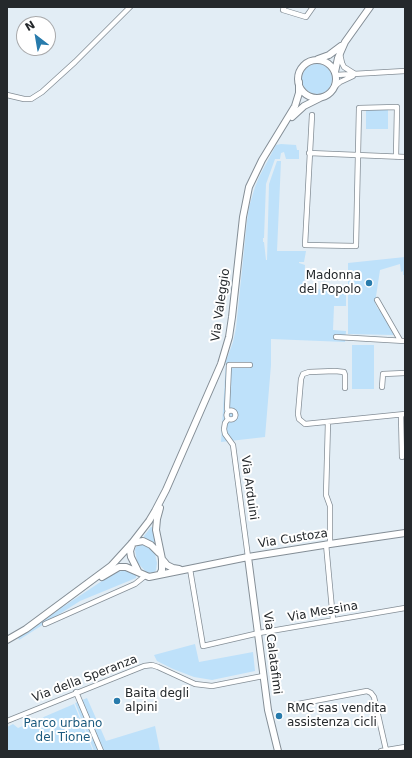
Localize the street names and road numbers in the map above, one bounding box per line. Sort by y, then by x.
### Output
street label: Via Valeggio [209,268,233,342]
street label: Via Arduini [237,455,261,521]
street label: Via Custoza [257,526,329,552]
street label: Via Messina [287,599,359,625]
street label: Via Calatafimi [260,611,284,695]
street label: Via della Speranza [30,652,140,706]

